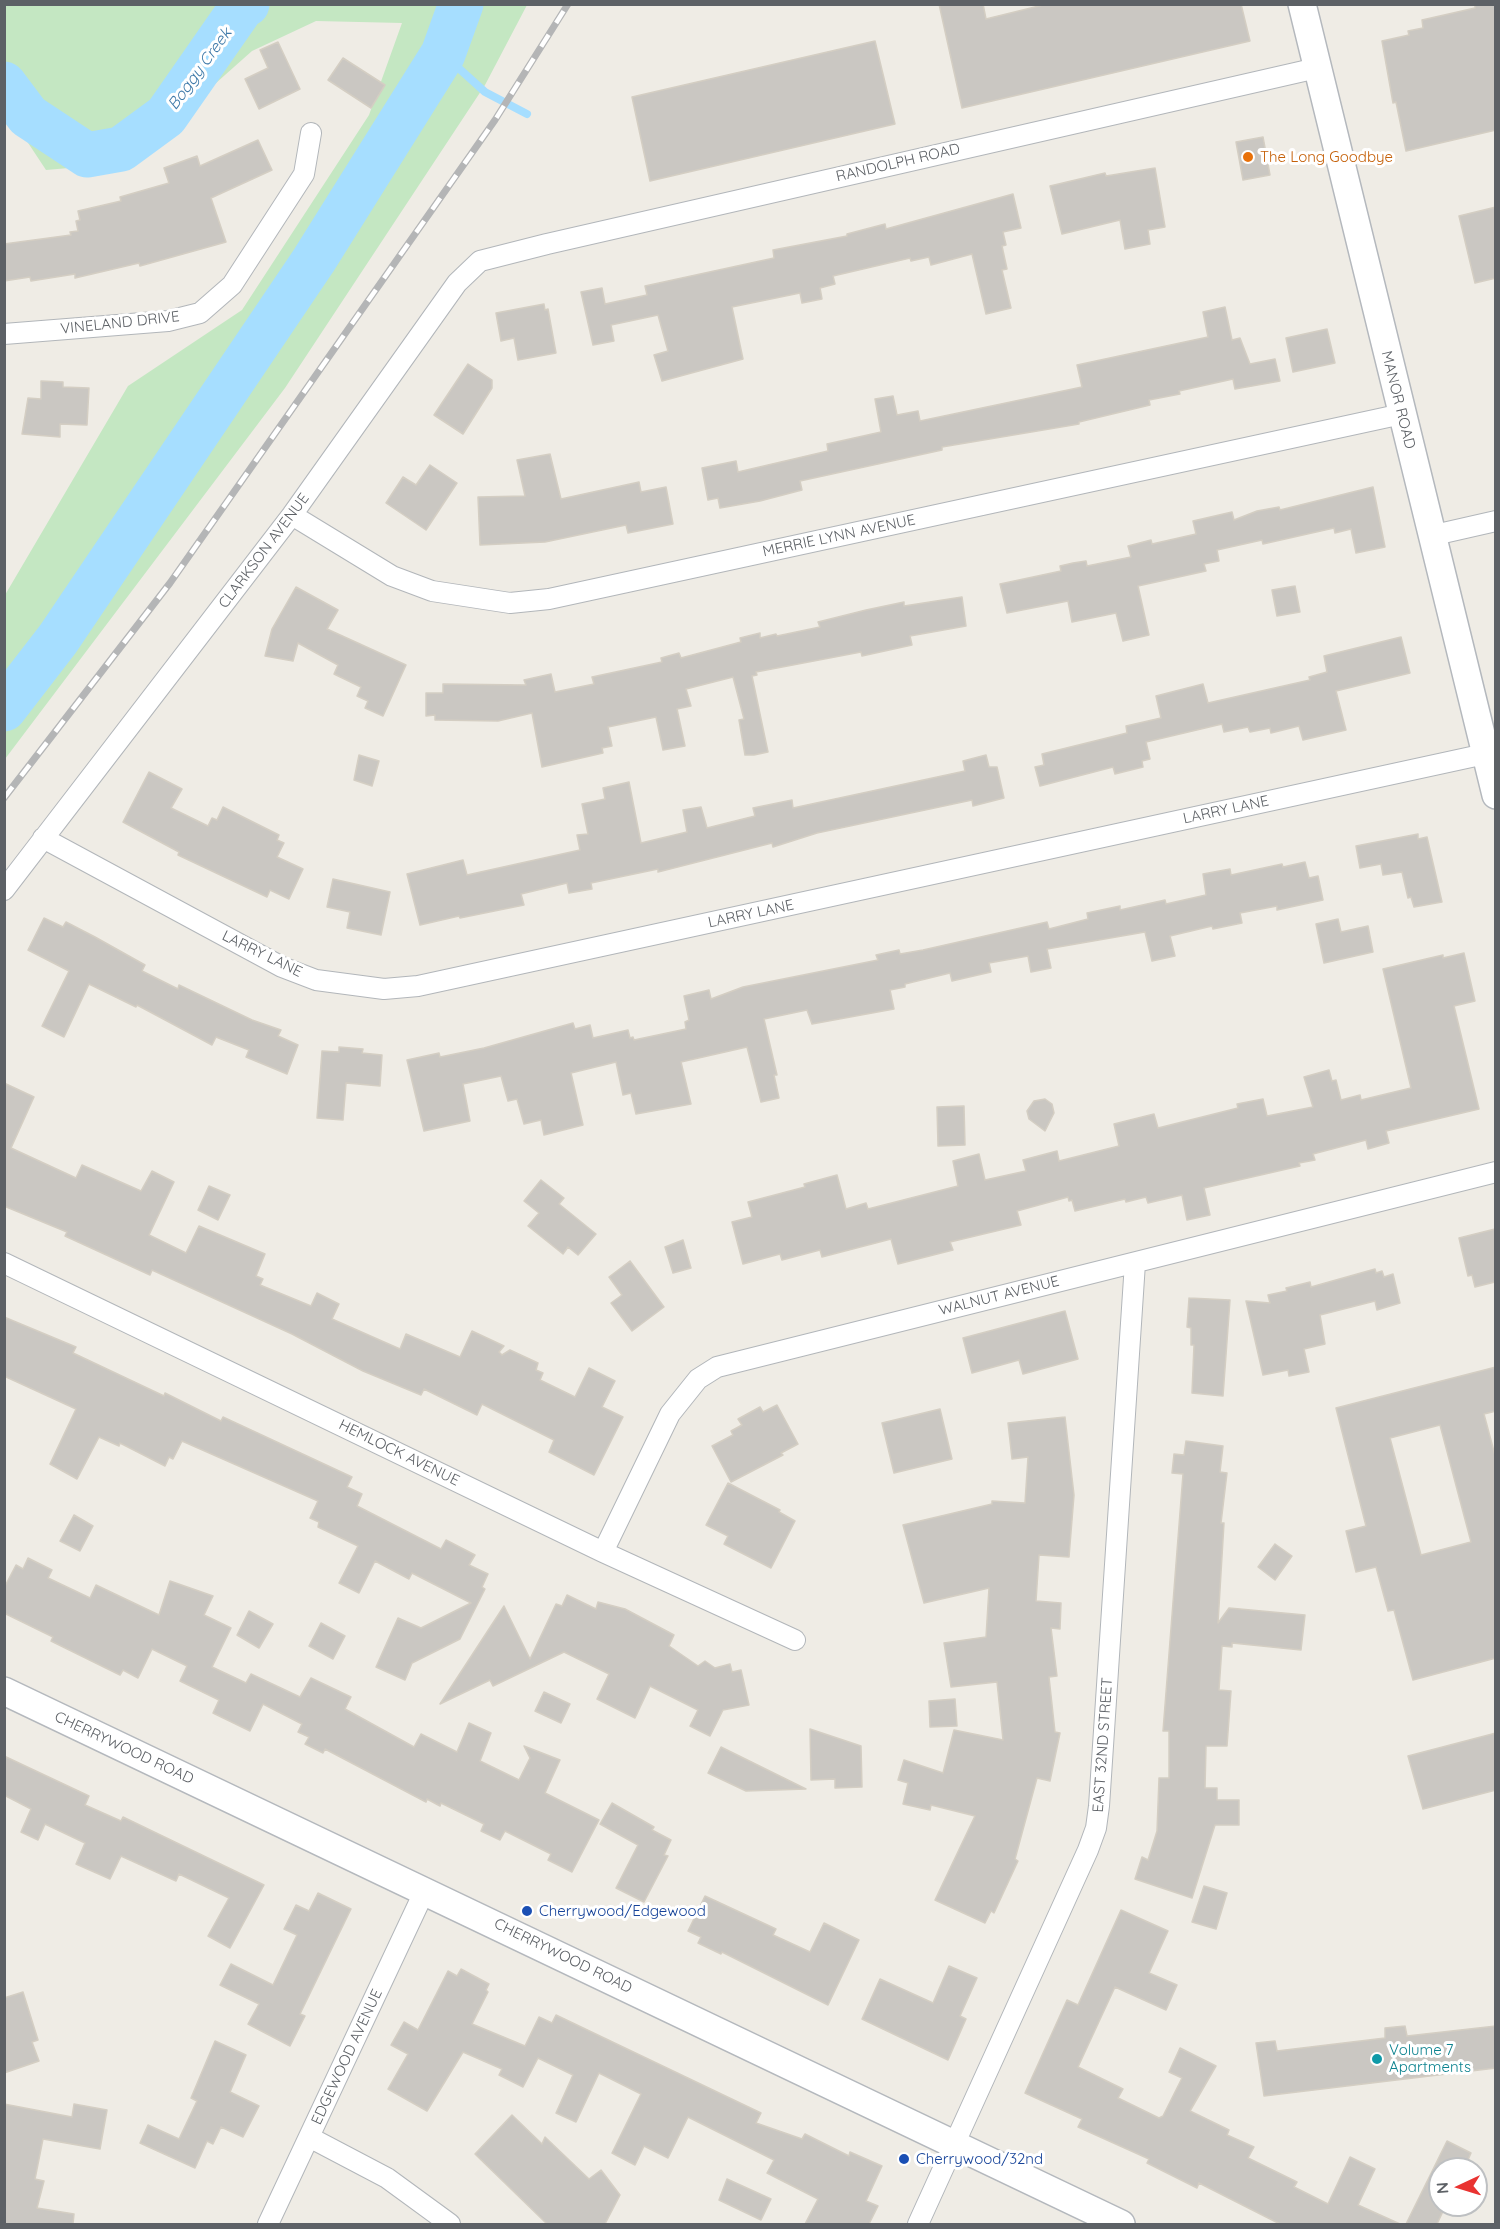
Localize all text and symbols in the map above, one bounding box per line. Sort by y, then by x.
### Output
water label: Boggy Creek [164,24,236,114]
street label: RANDOLPH ROAD [834,140,962,186]
place label: The Long Goodbye [1260,148,1393,166]
marker: The Long Goodbye [1241,150,1255,164]
street label: VINELAND DRIVE [60,308,180,338]
street label: MANOR ROAD [1377,349,1419,451]
street label: CLARKSON AVENUE [215,490,313,612]
street label: MERRIE LYNN AVENUE [761,511,917,561]
street label: LARRY LANE [1182,792,1270,828]
street label: LARRY LANE [707,896,795,932]
street label: LARRY LANE [219,927,305,981]
street label: WALNUT AVENUE [937,1272,1061,1320]
street label: HEMLOCK AVENUE [336,1416,462,1490]
street label: EAST 32ND STREET [1089,1677,1117,1813]
street label: CHERRYWOOD ROAD [52,1708,196,1788]
place label: Cherrywood/Edgewood [539,1902,706,1920]
marker: Cherrywood/Edgewood [520,1904,534,1918]
street label: CHERRYWOOD ROAD [491,1915,635,1997]
street label: EDGEWOOD AVENUE [308,1986,386,2128]
place label: Volume 7 Apartments [1389,2041,1471,2076]
marker: Volume 7 Apartments [1370,2052,1384,2066]
place label: Cherrywood/32nd [916,2150,1043,2168]
marker: Cherrywood/32nd [897,2152,911,2166]
north arrow [1428,2157,1488,2217]
text: N [1432,2182,1452,2195]

